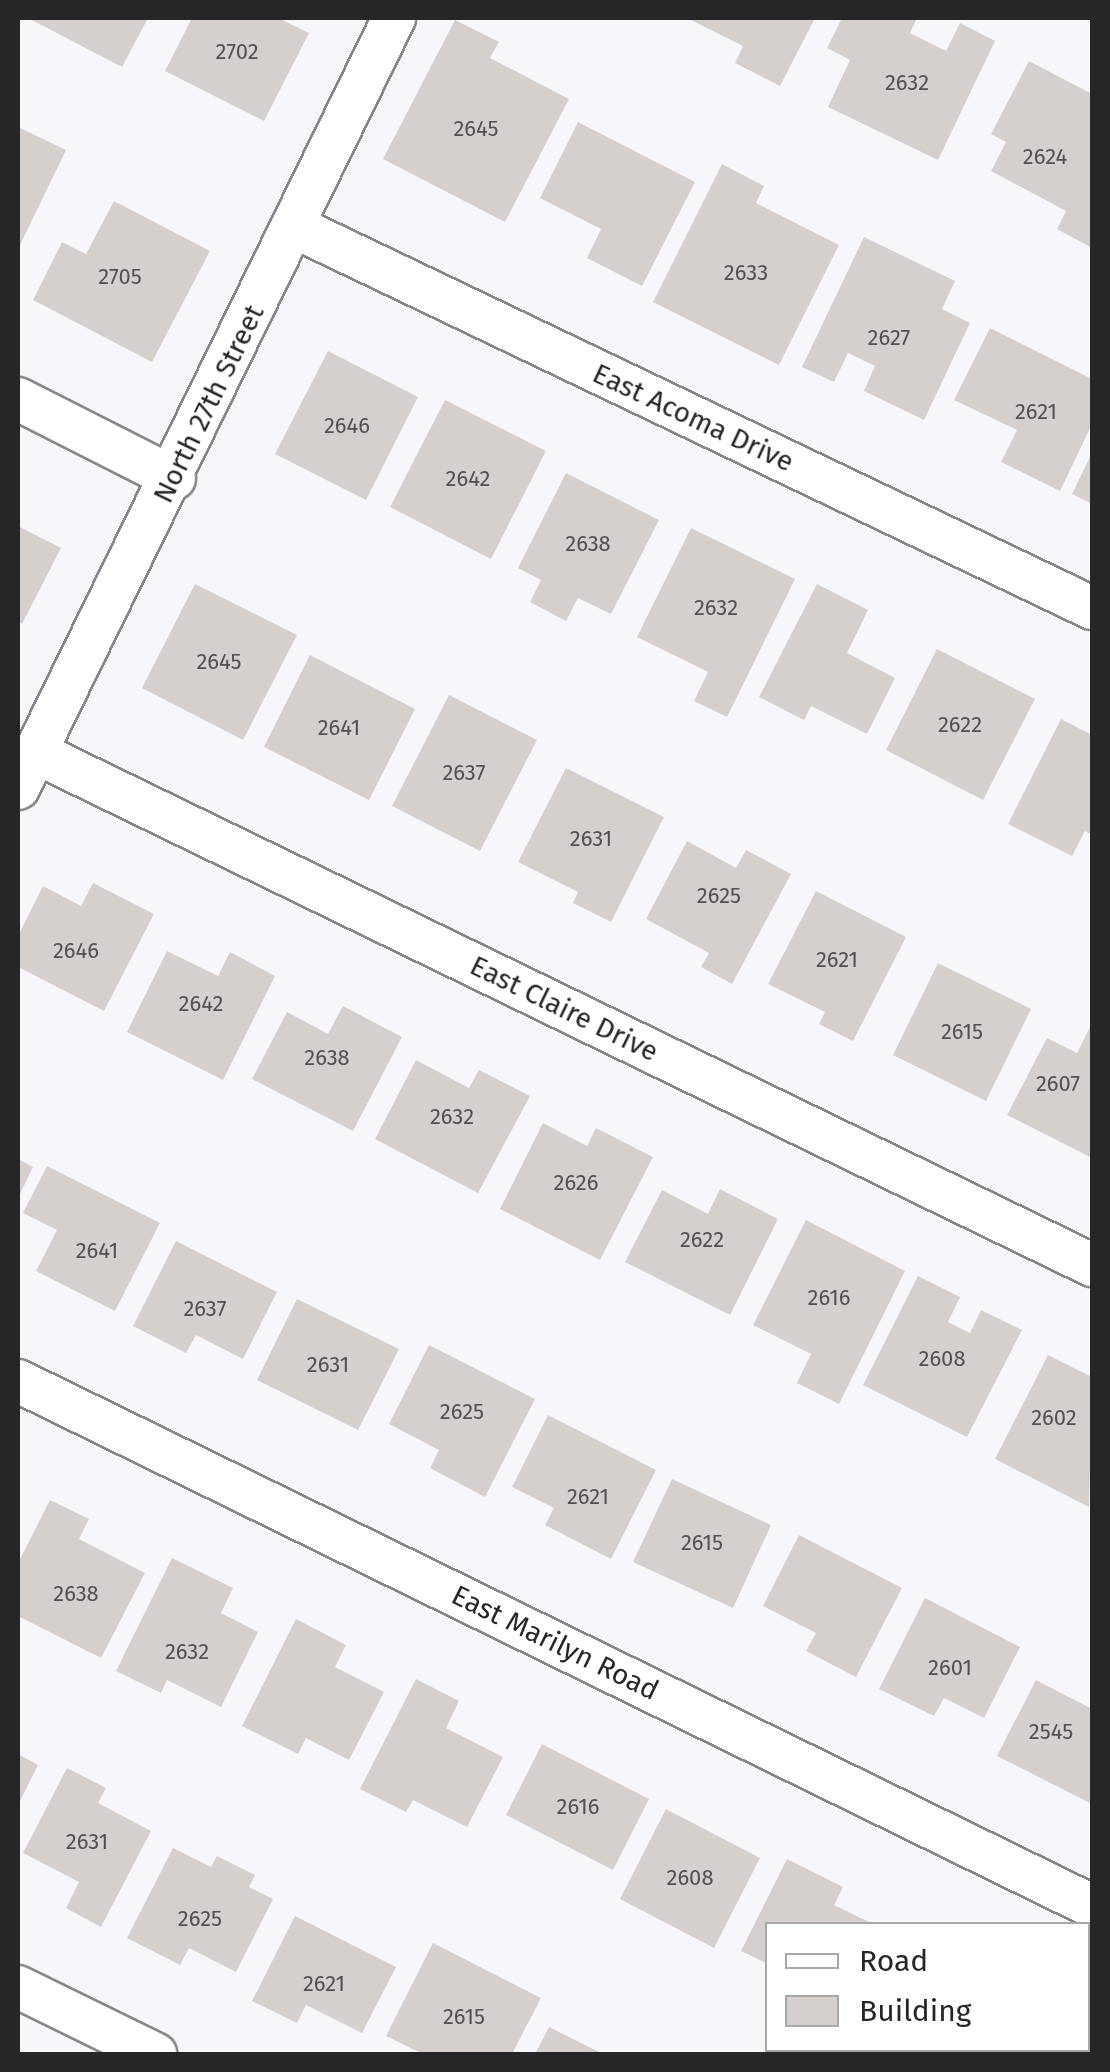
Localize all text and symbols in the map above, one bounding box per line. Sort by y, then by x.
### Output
house number: 2702 [215,39,259,65]
house number: 2632 [885,70,929,96]
house number: 2645 [453,116,499,142]
house number: 2624 [1023,144,1067,170]
house number: 2633 [724,260,768,286]
house number: 2705 [98,264,142,290]
street label: North 27th Street [147,300,271,508]
house number: 2627 [868,325,910,351]
street label: East Acoma Drive [587,357,799,479]
house number: 2621 [1015,399,1057,425]
house number: 2646 [324,413,370,439]
house number: 2642 [446,466,490,492]
house number: 2638 [565,531,611,557]
house number: 2632 [694,595,738,621]
house number: 2645 [196,649,242,675]
house number: 2622 [938,712,982,738]
house number: 2641 [318,715,360,741]
house number: 2637 [442,760,486,786]
house number: 2631 [570,826,612,852]
house number: 2625 [697,883,741,909]
house number: 2646 [53,938,99,964]
house number: 2621 [816,947,858,973]
street label: East Claire Drive [464,949,664,1069]
house number: 2642 [179,991,223,1017]
house number: 2615 [941,1019,983,1045]
house number: 2638 [304,1045,350,1071]
house number: 2607 [1036,1071,1080,1097]
house number: 2632 [430,1104,474,1130]
house number: 2626 [554,1170,598,1196]
house number: 2622 [680,1227,724,1253]
house number: 2641 [76,1238,118,1264]
house number: 2616 [808,1285,850,1311]
house number: 2637 [183,1296,227,1322]
house number: 2608 [918,1346,966,1372]
house number: 2631 [307,1352,349,1378]
house number: 2625 [440,1399,484,1425]
house number: 2602 [1031,1405,1077,1431]
house number: 2621 [567,1484,609,1510]
house number: 2615 [681,1530,723,1556]
street label: East Marilyn Road [446,1578,664,1708]
house number: 2638 [53,1581,99,1607]
house number: 2632 [165,1639,209,1665]
house number: 2601 [928,1655,972,1681]
house number: 2545 [1029,1719,1073,1745]
house number: 2616 [557,1794,599,1820]
house number: 2631 [66,1829,108,1855]
house number: 2608 [666,1865,714,1891]
house number: 2625 [178,1906,222,1932]
legend [765,1922,1090,2052]
text: Road [859,1943,928,1979]
house number: 2621 [303,1971,345,1997]
text: Building [859,1993,971,2029]
house number: 2615 [443,2004,485,2030]

